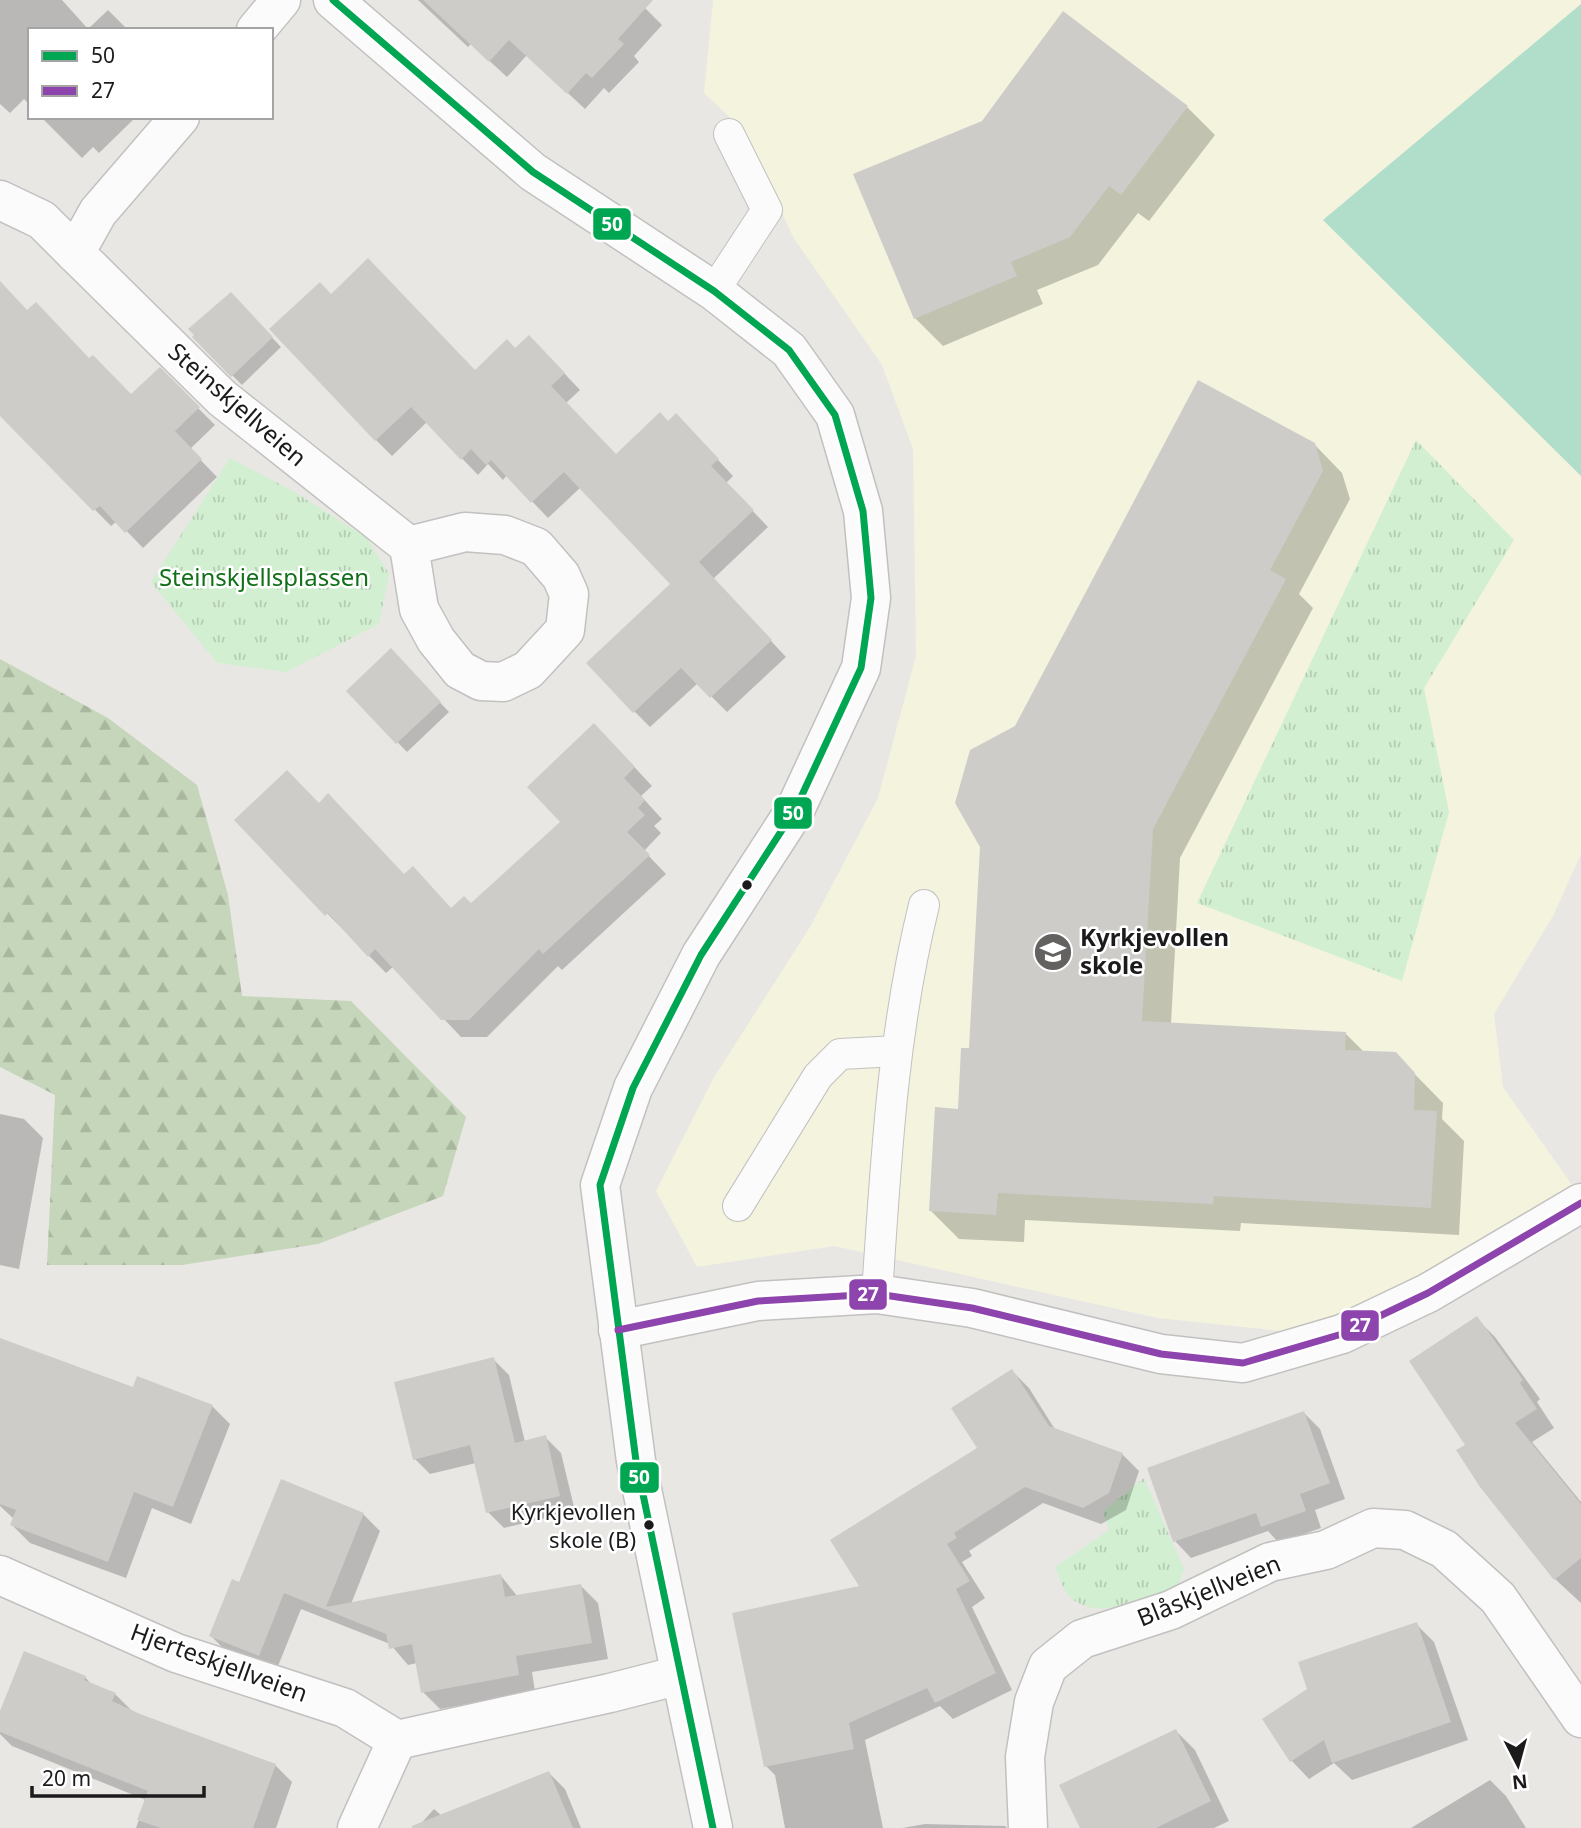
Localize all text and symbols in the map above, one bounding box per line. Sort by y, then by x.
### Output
legend [28,28,273,119]
text: 50 [91,41,115,69]
text: 27 [91,76,115,104]
line badge: 50 [592,207,632,241]
text: 50 [601,211,623,237]
street label: Steinskjellveien [162,335,314,473]
park label: Steinskjellsplassen [159,560,369,593]
line badge: 50 [773,796,813,830]
text: 50 [782,800,804,826]
unlabelled marker [740,878,754,892]
place label: Kyrkjevollen skole [1080,920,1229,981]
school or university icon: Kyrkjevollen skole [1032,931,1074,973]
line badge: 27 [848,1278,888,1311]
text: 27 [857,1281,879,1307]
line badge: 27 [1340,1309,1380,1342]
text: 27 [1349,1312,1371,1338]
line badge: 50 [619,1461,660,1494]
text: 50 [628,1464,650,1490]
place label: Kyrkjevollen skole (B) [511,1496,636,1554]
marker: Kyrkjevollen skole (B) [642,1518,656,1532]
street label: Blåskjellveien [1132,1546,1285,1633]
street label: Hjerteskjellveien [126,1614,313,1709]
north arrow [1483,1730,1553,1800]
scale bar [32,1755,203,1799]
text: 20 m [42,1764,91,1792]
text: N [1511,1768,1529,1796]

